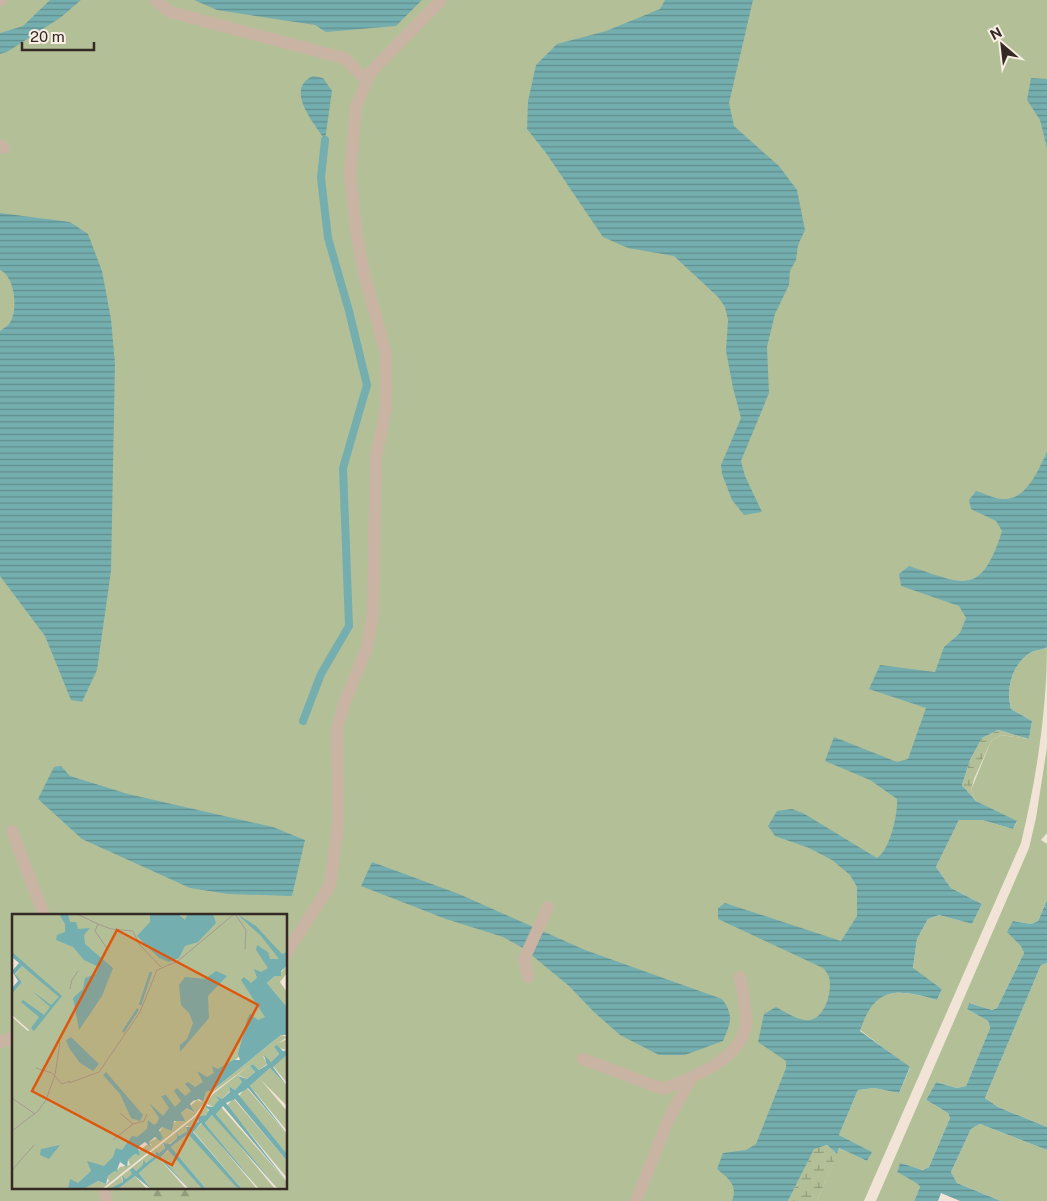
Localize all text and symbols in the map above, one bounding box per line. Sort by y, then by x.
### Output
scale bar [22,20,95,52]
north arrow [977,20,1027,70]
text: N [987,24,1004,43]
text: 20 m [30,28,65,45]
inset map [12,914,288,1188]

